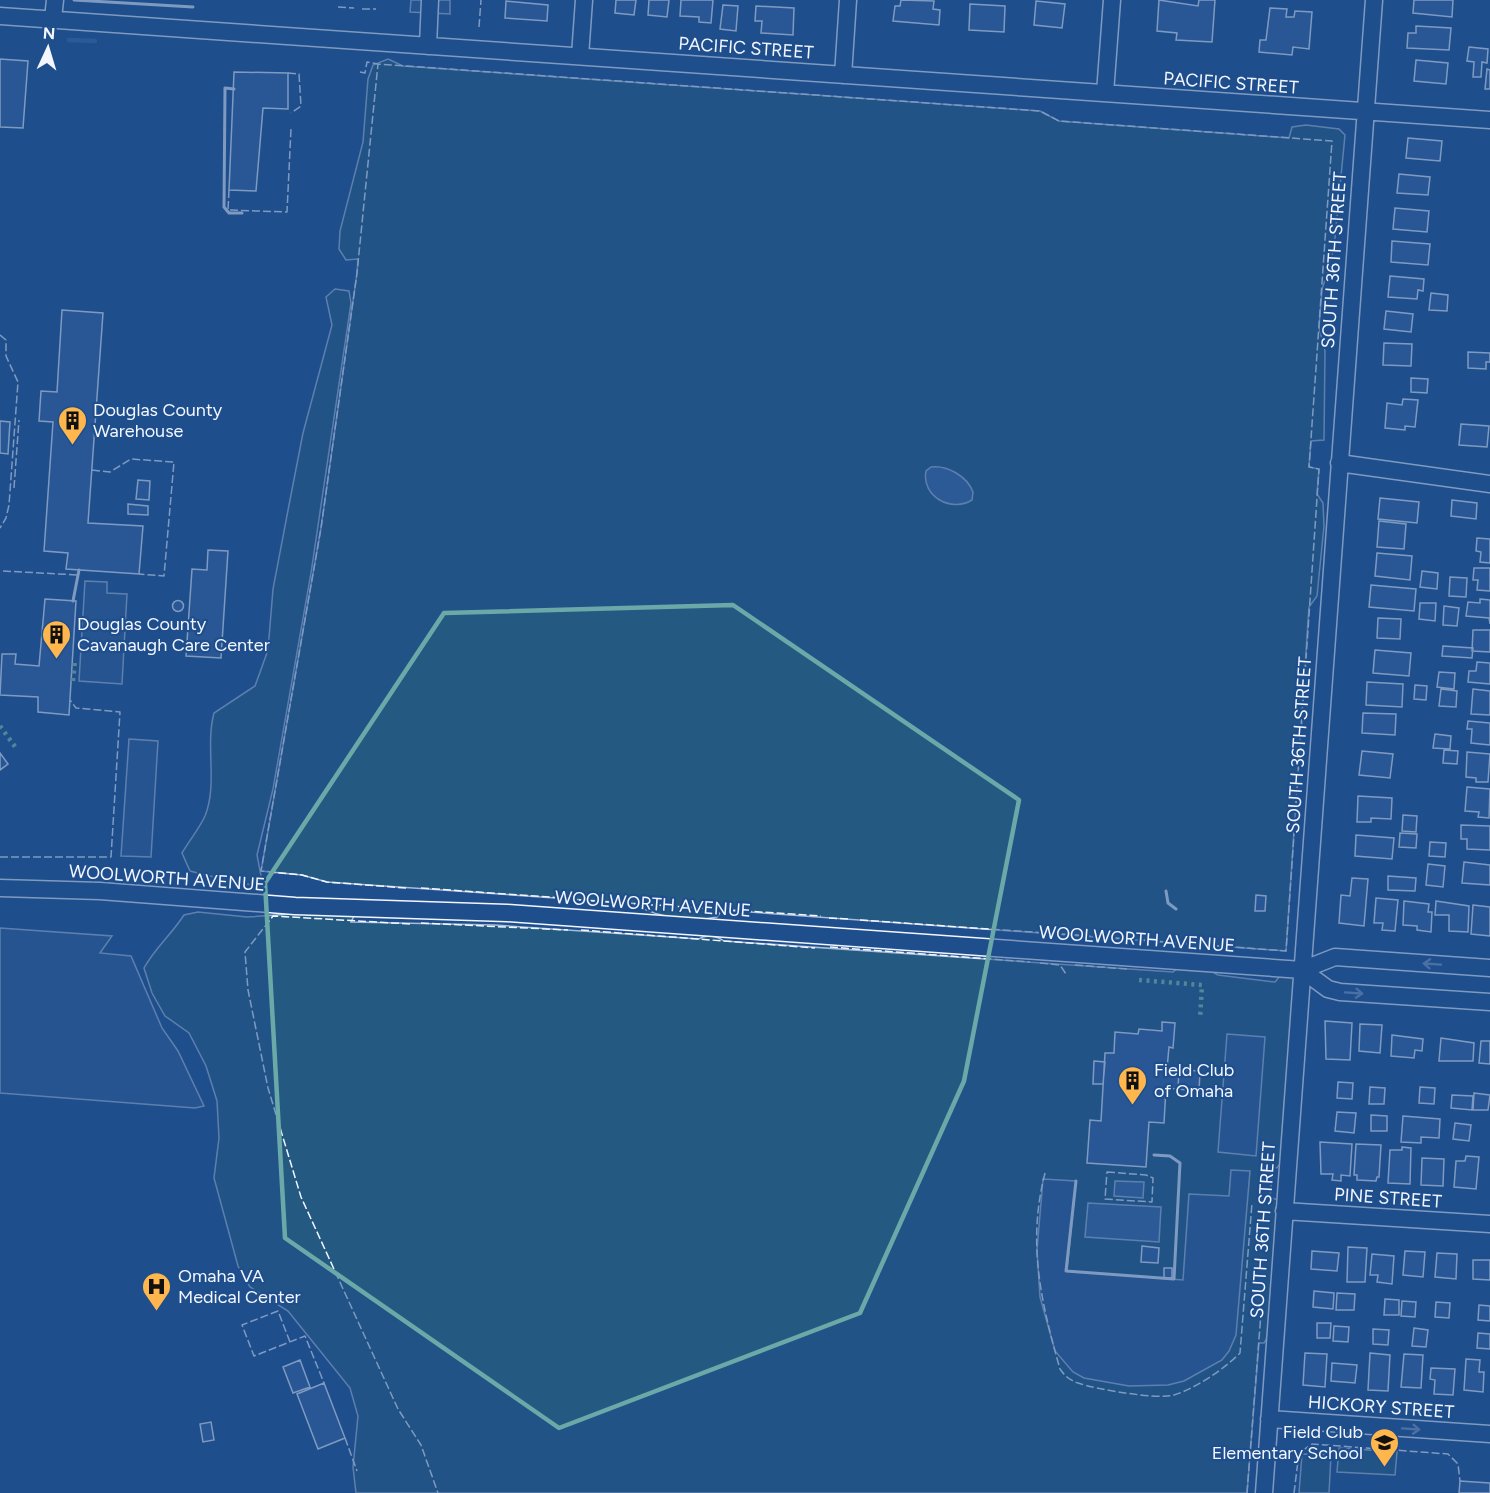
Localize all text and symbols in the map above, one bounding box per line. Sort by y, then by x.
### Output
north arrow [18,18,78,78]
text: N [42,24,56,43]
street label: PACIFIC STREET [678,32,814,64]
street label: PACIFIC STREET [1163,67,1299,99]
street label: SOUTH 36TH STREET [1317,171,1351,349]
place label: Douglas County Warehouse [93,399,223,442]
building icon: Douglas County Warehouse [56,404,88,446]
place label: Douglas County Cavanaugh Care Center [77,613,270,656]
building icon: Douglas County Cavanaugh Care Center [40,618,72,660]
street label: SOUTH 36TH STREET [1282,656,1316,834]
street label: WOOLWORTH AVENUE [68,860,266,896]
street label: WOOLWORTH AVENUE [554,886,752,922]
street label: WOOLWORTH AVENUE [1038,921,1236,957]
one-way arrow [1422,958,1442,969]
one-way arrow [1343,988,1363,999]
place label: Field Club of Omaha [1154,1059,1234,1102]
building icon: Field Club of Omaha [1117,1064,1149,1106]
street label: SOUTH 36TH STREET [1246,1141,1280,1319]
street label: PINE STREET [1333,1183,1443,1213]
place label: Omaha VA Medical Center [178,1265,301,1308]
hospital icon: Omaha VA Medical Center [141,1270,173,1312]
street label: HICKORY STREET [1307,1391,1455,1423]
place label: Field Club Elementary School [1212,1421,1363,1464]
one-way arrow [1401,1423,1421,1434]
school or university icon: Field Club Elementary School [1368,1426,1400,1468]

